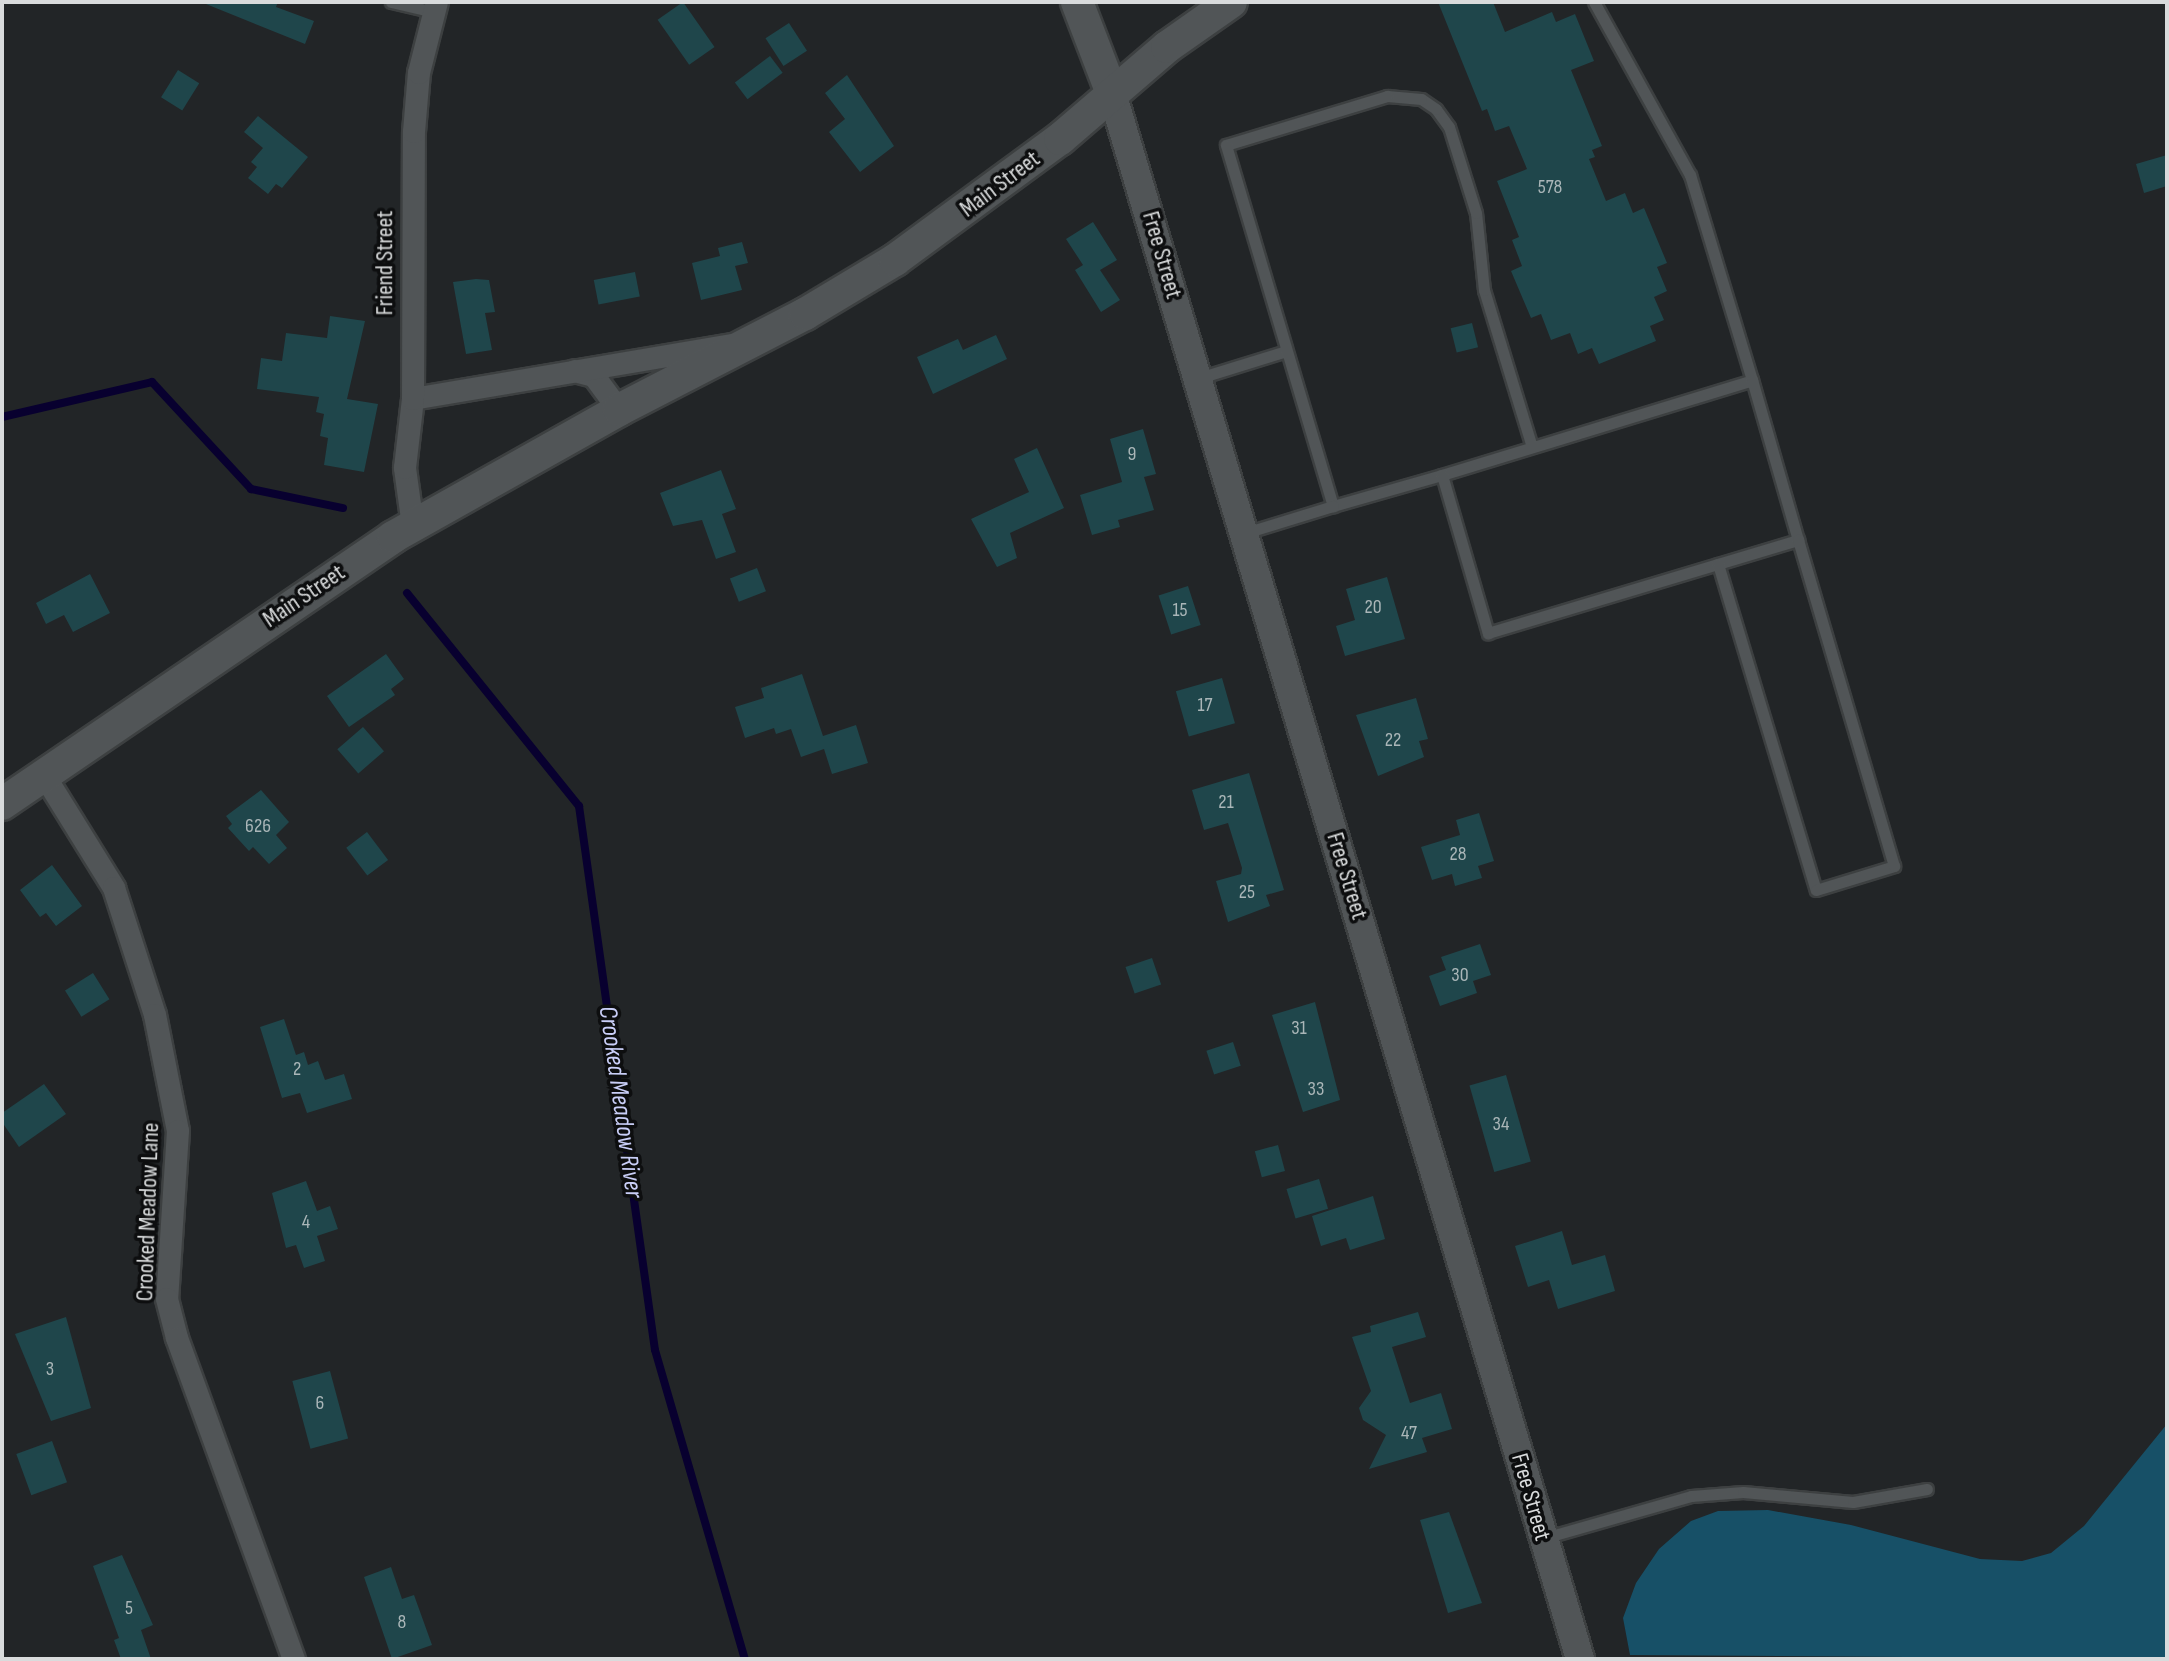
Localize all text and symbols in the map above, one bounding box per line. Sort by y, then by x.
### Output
street label: Main Street [954,145,1046,223]
house number: 578 [1538,175,1562,199]
street label: Free Street [1136,208,1188,302]
street label: Friend Street [371,211,399,315]
house number: 9 [1128,442,1136,466]
street label: Main Street [258,558,350,634]
house number: 20 [1364,595,1382,619]
house number: 15 [1172,598,1188,622]
house number: 17 [1198,693,1212,717]
house number: 22 [1385,728,1401,752]
house number: 21 [1218,790,1234,814]
house number: 626 [245,814,271,838]
street label: Free Street [1320,829,1374,923]
house number: 28 [1450,842,1466,866]
house number: 25 [1239,880,1255,904]
house number: 30 [1451,963,1469,987]
water label: Crooked Meadow River [591,1004,649,1200]
house number: 31 [1291,1016,1307,1040]
house number: 2 [293,1057,301,1081]
house number: 33 [1308,1077,1324,1101]
house number: 34 [1493,1112,1509,1136]
street label: Crooked Meadow Lane [130,1122,166,1302]
house number: 4 [302,1210,310,1234]
house number: 3 [46,1357,54,1381]
house number: 6 [316,1391,324,1415]
house number: 47 [1401,1421,1417,1445]
street label: Free Street [1505,1450,1557,1544]
house number: 5 [125,1596,133,1620]
house number: 8 [398,1610,406,1634]

